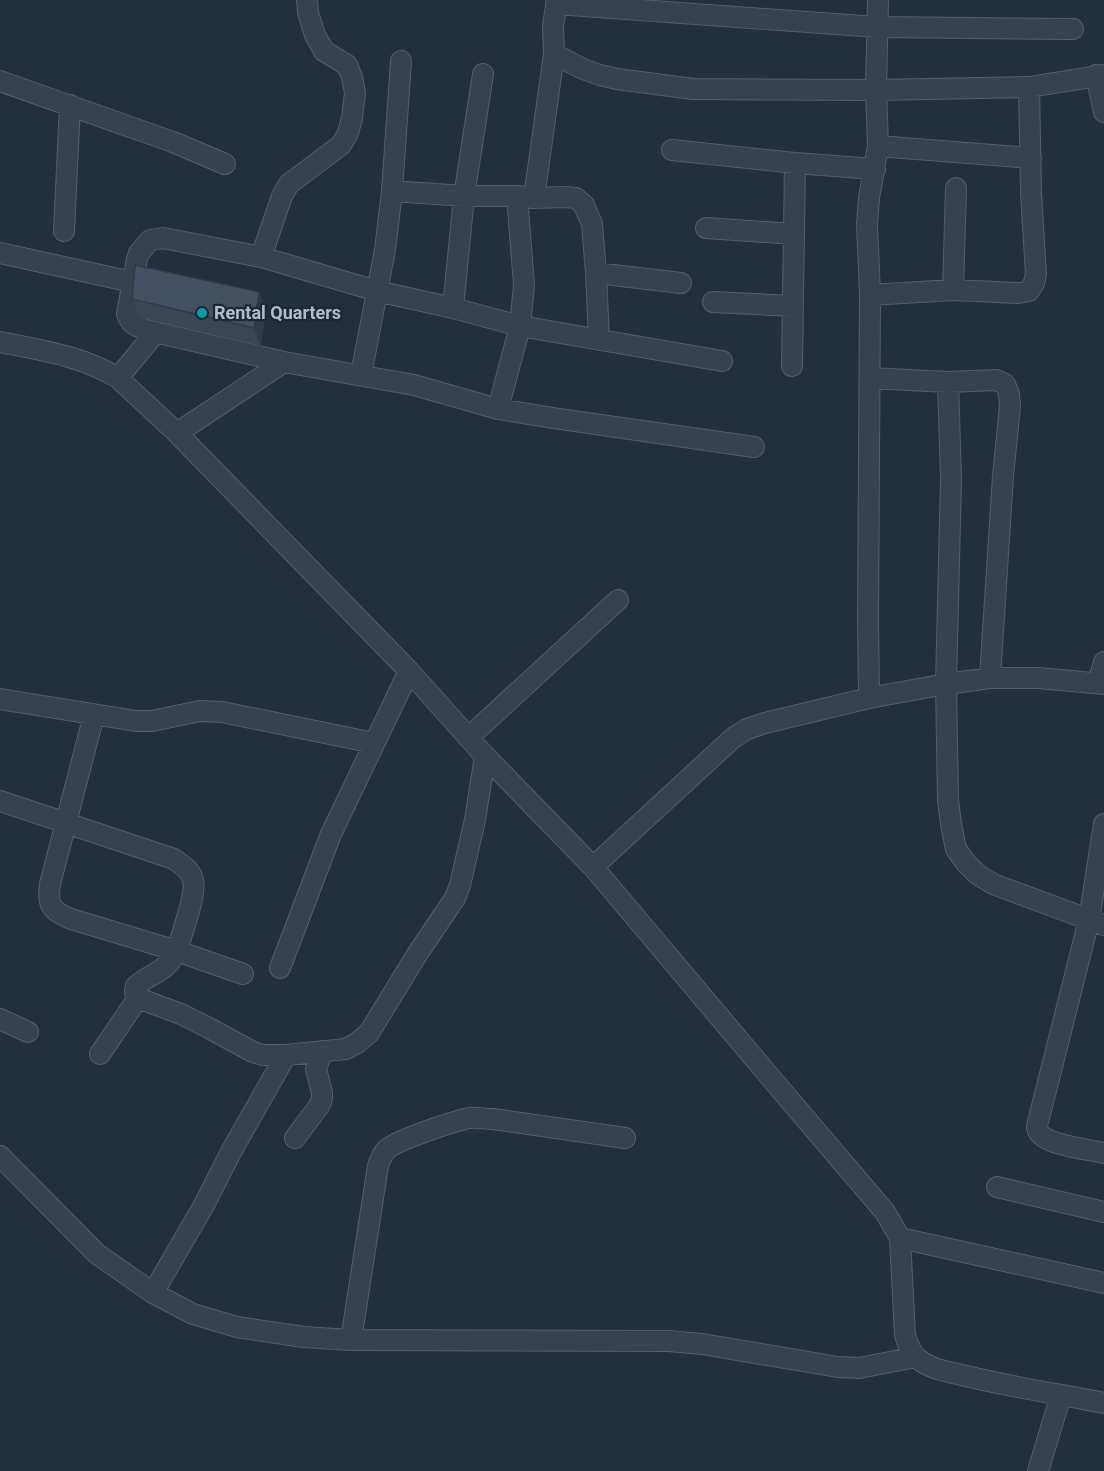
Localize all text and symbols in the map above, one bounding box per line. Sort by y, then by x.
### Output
place label: Rental Quarters [214,302,341,323]
marker: Rental Quarters [195,306,209,320]

